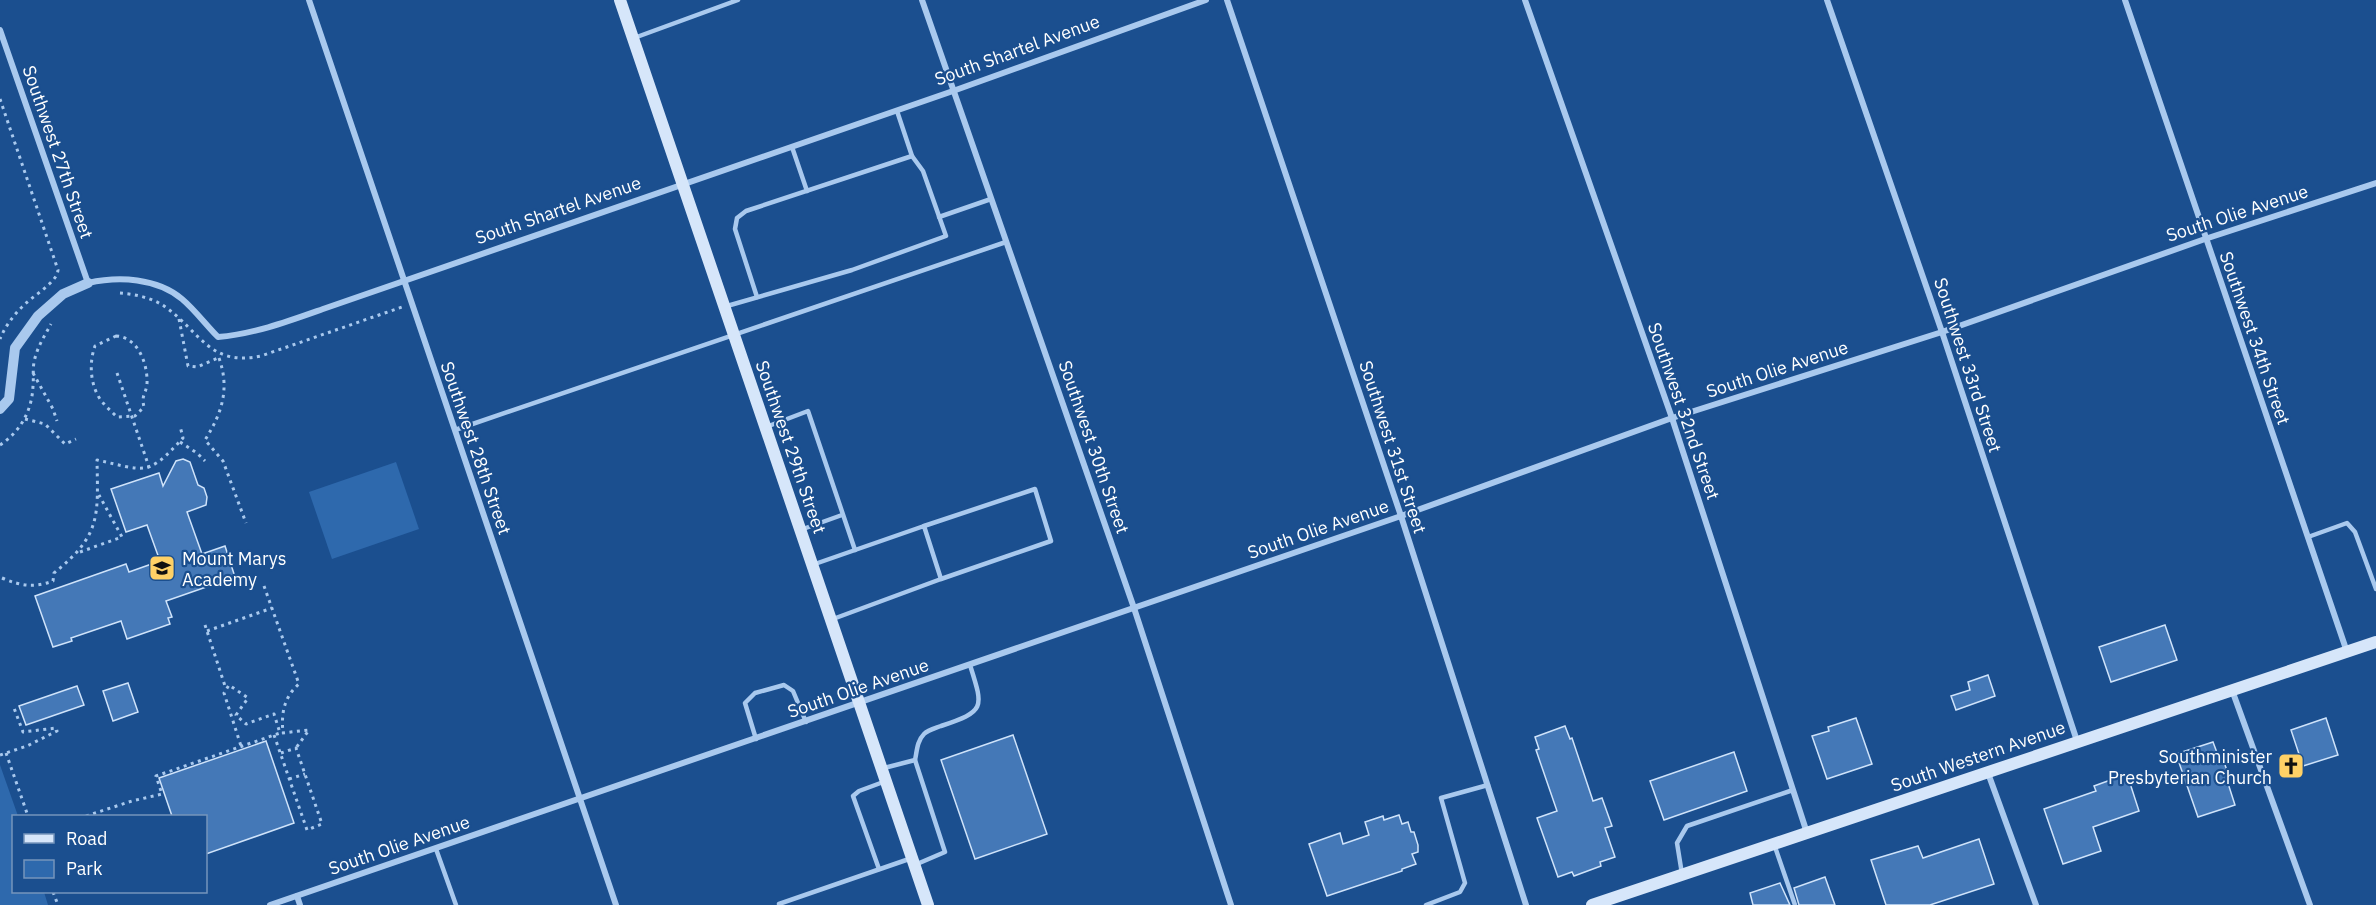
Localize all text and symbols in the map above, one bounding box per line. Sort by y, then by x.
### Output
street label: South Shartel Avenue [931,9,1103,91]
street label: Southwest 27th Street [18,62,98,242]
street label: South Shartel Avenue [472,171,644,249]
street label: South Olie Avenue [2163,179,2311,247]
street label: Southwest 34th Street [2215,248,2295,428]
street label: Southwest 33rd Street [1929,275,2007,455]
street label: Southwest 32nd Street [1643,319,1725,503]
street label: South Olie Avenue [1703,335,1851,403]
street label: Southwest 29th Street [751,357,831,537]
street label: Southwest 30th Street [1054,357,1134,537]
street label: Southwest 28th Street [436,358,516,538]
street label: Southwest 31st Street [1354,358,1432,536]
street label: South Olie Avenue [1244,494,1392,564]
place label: Mount Marys Academy [182,547,286,591]
school or university icon: Mount Marys Academy [147,553,177,583]
street label: South Olie Avenue [784,653,932,723]
street label: South Western Avenue [1888,715,2068,797]
place label: Southminister Presbyterian Church [2108,745,2272,789]
church icon: Southminister Presbyterian Church [2276,751,2306,781]
street label: South Olie Avenue [325,810,473,880]
legend [12,815,207,893]
text: Road [66,827,107,850]
text: Park [66,857,103,880]

